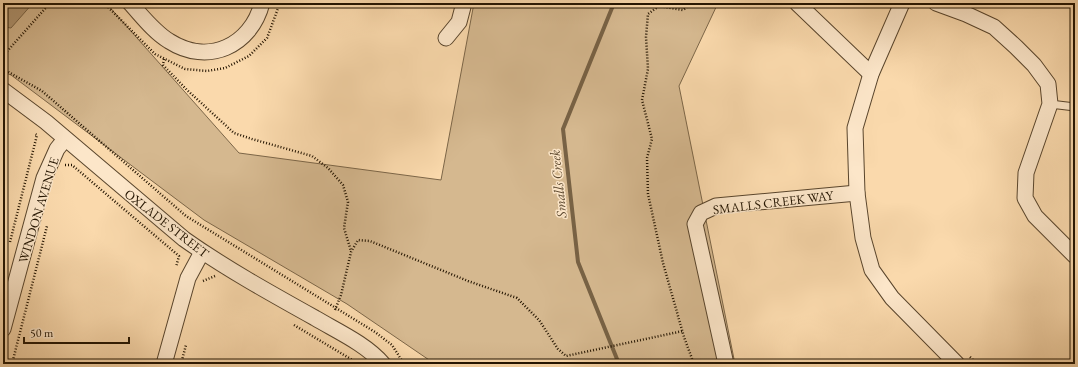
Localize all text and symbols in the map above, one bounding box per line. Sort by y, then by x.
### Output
water label: Smalls Creek [545,148,571,220]
street label: WINDON AVENUE [14,155,63,265]
street label: OXLADE STREET [121,185,212,262]
street label: SMALLS CREEK WAY [712,187,836,218]
scale bar [24,319,129,345]
text: 50 m [30,325,54,341]

